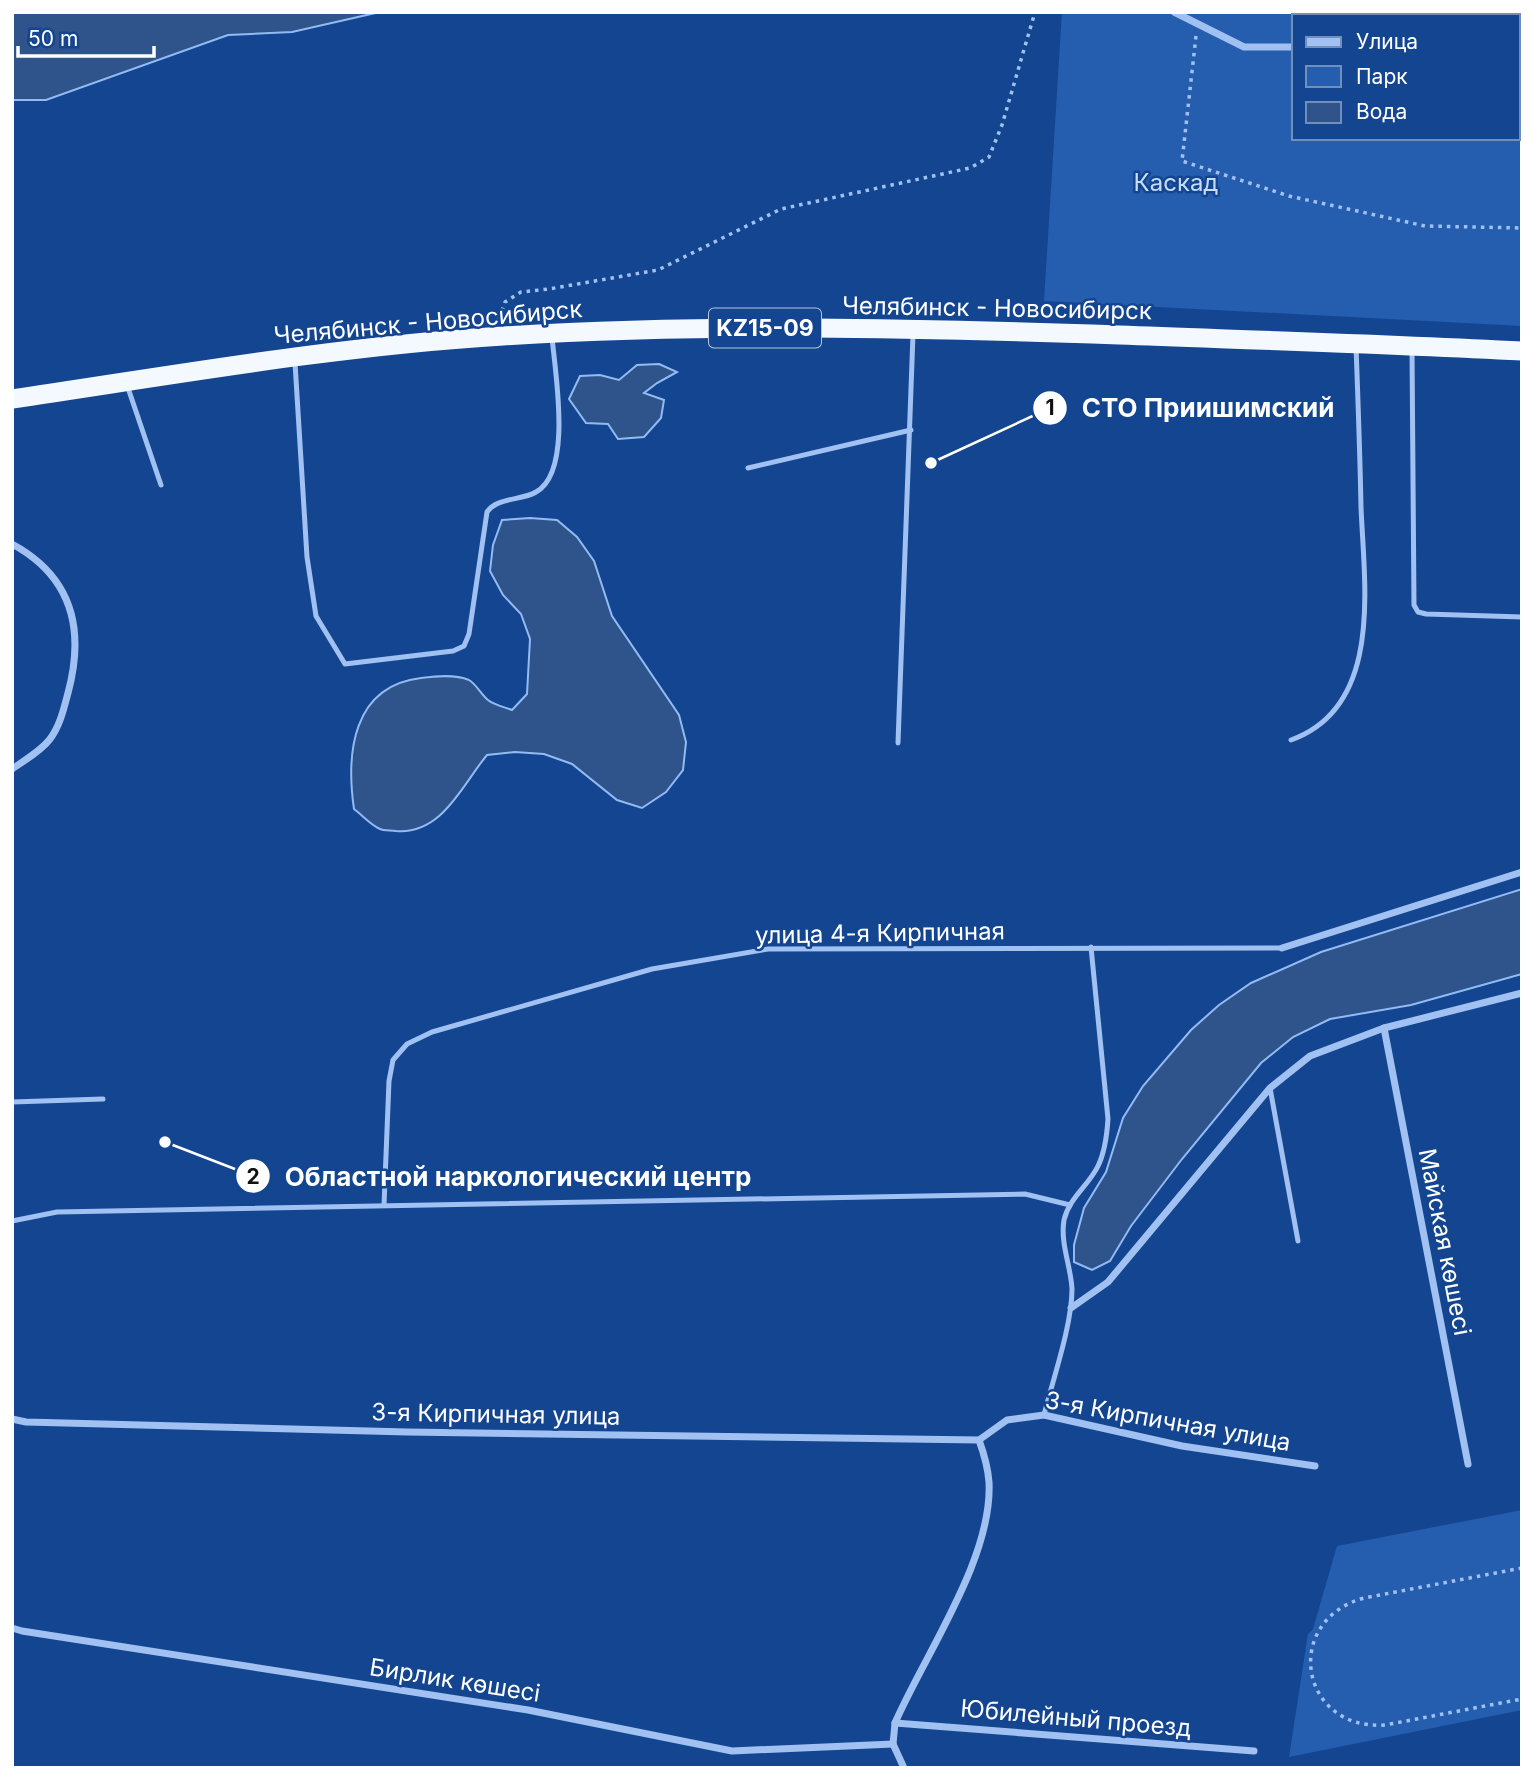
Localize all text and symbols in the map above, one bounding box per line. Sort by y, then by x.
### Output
scale bar [18,14,154,58]
legend [1292,14,1520,140]
text: 50 m [28,26,78,51]
text: Улица [1356,29,1418,54]
text: Парк [1356,64,1408,89]
text: Вода [1356,99,1407,124]
park label: Каскад [1134,168,1218,197]
street label: Челябинск - Новосибирск [842,291,1152,325]
street label: Челябинск - Новосибирск [272,294,584,350]
road number: KZ15-09 [709,308,821,348]
callout: СТО Приишимский [1032,384,1348,431]
text: СТО Приишимский [1082,392,1334,423]
text: 1 [1045,395,1055,420]
street label: улица 4-я Кирпичная [755,916,1005,950]
street label: Майская көшесі [1413,1146,1477,1338]
callout: Областной наркологический центр [236,1153,765,1200]
text: Областной наркологический центр [285,1161,751,1192]
text: 2 [246,1164,260,1189]
street label: 3-я Кирпичная улица [1043,1385,1293,1457]
street label: 3-я Кирпичная улица [371,1397,621,1431]
street label: Бирлик көшесі [368,1652,542,1708]
street label: Юбилейный проезд [959,1693,1193,1743]

